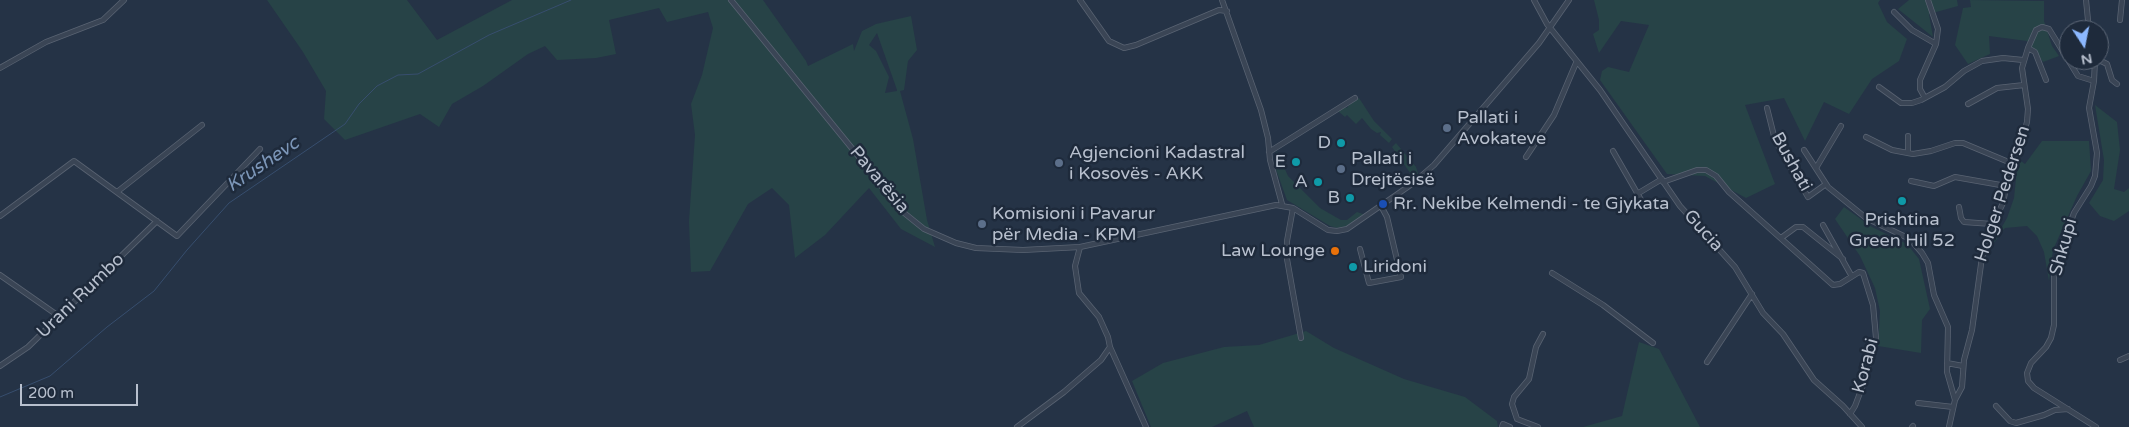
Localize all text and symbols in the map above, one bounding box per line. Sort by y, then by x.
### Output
north arrow [2059,20,2109,70]
text: N [2080,50,2094,69]
place label: Pallati i Avokateve [1457,107,1546,150]
marker: Pallati i Avokateve [1441,122,1453,134]
street label: Holger Pedersen [1971,123,2035,265]
street label: Bushati [1766,129,1816,195]
water label: Krushevc [222,132,304,198]
place label: D [1317,132,1331,154]
marker: D [1335,137,1347,149]
street label: Pavarësia [845,142,913,218]
place label: Agjencioni Kadastral i Kosovës - AKK [1069,142,1245,184]
place label: Pallati i Drejtësisë [1351,148,1435,190]
place label: E [1275,151,1286,173]
marker: E [1290,156,1302,168]
marker: Agjencioni Kadastral i Kosovës - AKK [1053,157,1065,169]
marker: Pallati i Drejtësisë [1335,163,1347,175]
place label: A [1295,171,1308,193]
marker: A [1312,176,1324,188]
place label: B [1328,187,1340,209]
marker: B [1344,192,1356,204]
place label: Rr. Nekibe Kelmendi - te Gjykata [1393,193,1669,215]
marker: Prishtina Green Hil 52 [1896,195,1908,207]
marker: Rr. Nekibe Kelmendi - te Gjykata [1377,198,1389,210]
place label: Komisioni i Pavarur për Media - KPM [992,203,1155,245]
street label: Gucia [1679,206,1727,256]
place label: Prishtina Green Hil 52 [1849,209,1955,252]
street label: Shkupi [2046,216,2082,278]
marker: Komisioni i Pavarur për Media - KPM [976,218,988,230]
place label: Law Lounge [1221,240,1325,262]
marker: Law Lounge [1329,245,1341,257]
street label: Urani Rumbo [33,249,129,343]
place label: Liridoni [1363,256,1427,278]
marker: Liridoni [1347,261,1359,273]
street label: Korabi [1848,336,1884,396]
scale bar [22,374,140,406]
text: 200 m [28,384,74,402]

